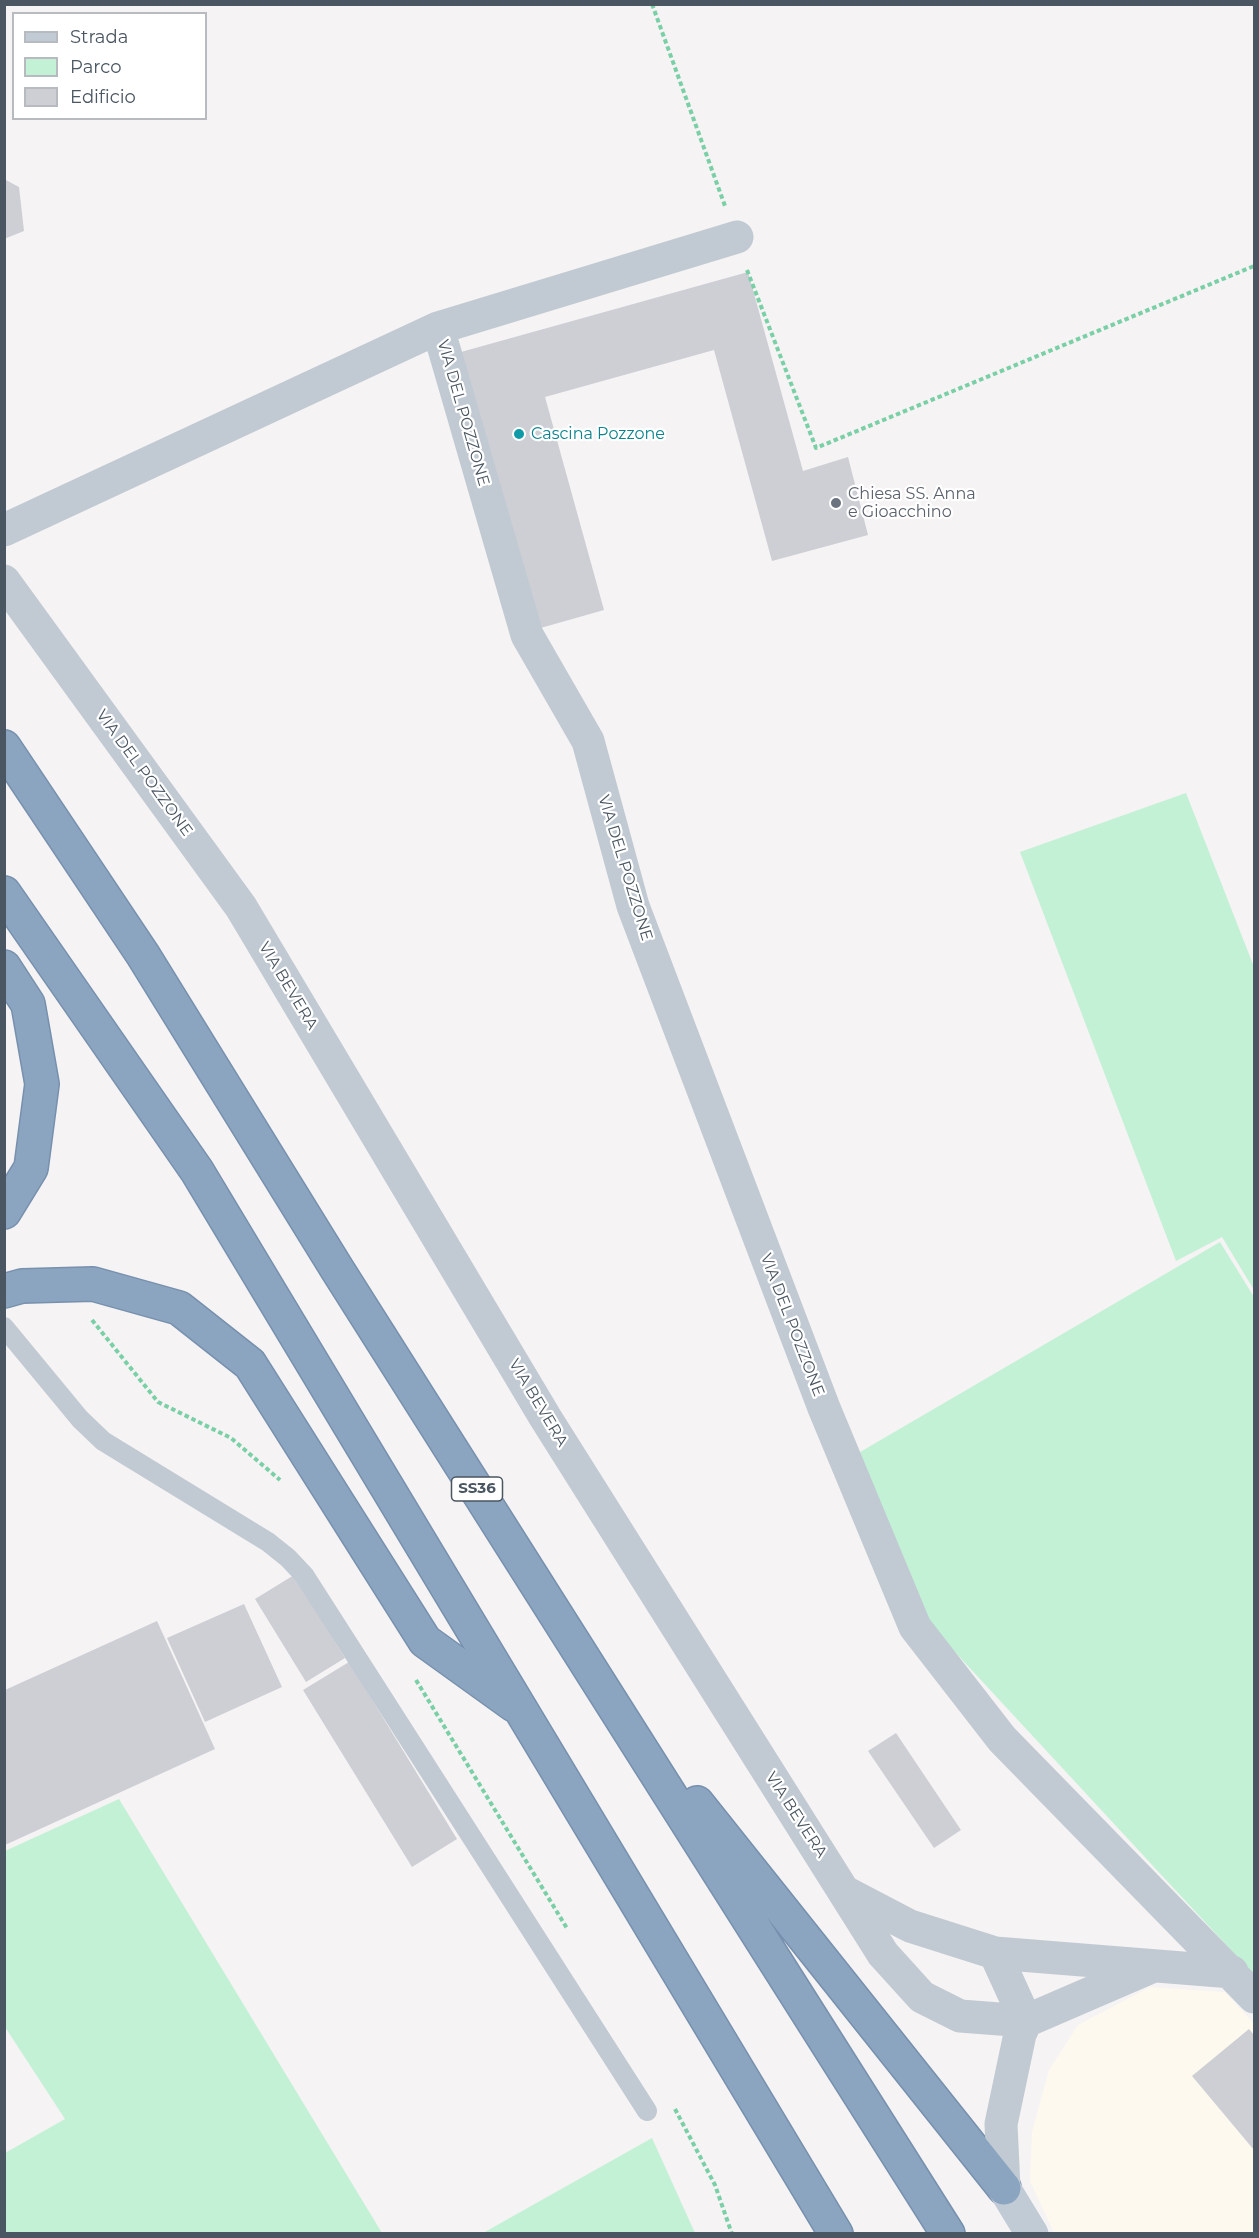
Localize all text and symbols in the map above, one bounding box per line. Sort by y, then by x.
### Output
legend [12,12,207,120]
text: Strada [70,26,128,48]
text: Parco [70,56,122,78]
text: Edificio [70,86,136,108]
street label: VIA DEL POZZONE [433,338,493,488]
place label: Cascina Pozzone [531,424,665,444]
marker: Cascina Pozzone [512,427,526,441]
place label: Chiesa SS. Anna e Gioacchino [848,484,976,522]
marker: Chiesa SS. Anna e Gioacchino [829,496,843,510]
street label: VIA DEL POZZONE [92,706,196,840]
street label: VIA DEL POZZONE [594,793,656,943]
street label: VIA BEVERA [254,939,322,1033]
street label: VIA DEL POZZONE [756,1251,828,1399]
street label: VIA BEVERA [504,1356,572,1450]
road number: SS36 [452,1477,502,1501]
street label: VIA BEVERA [761,1768,831,1862]

